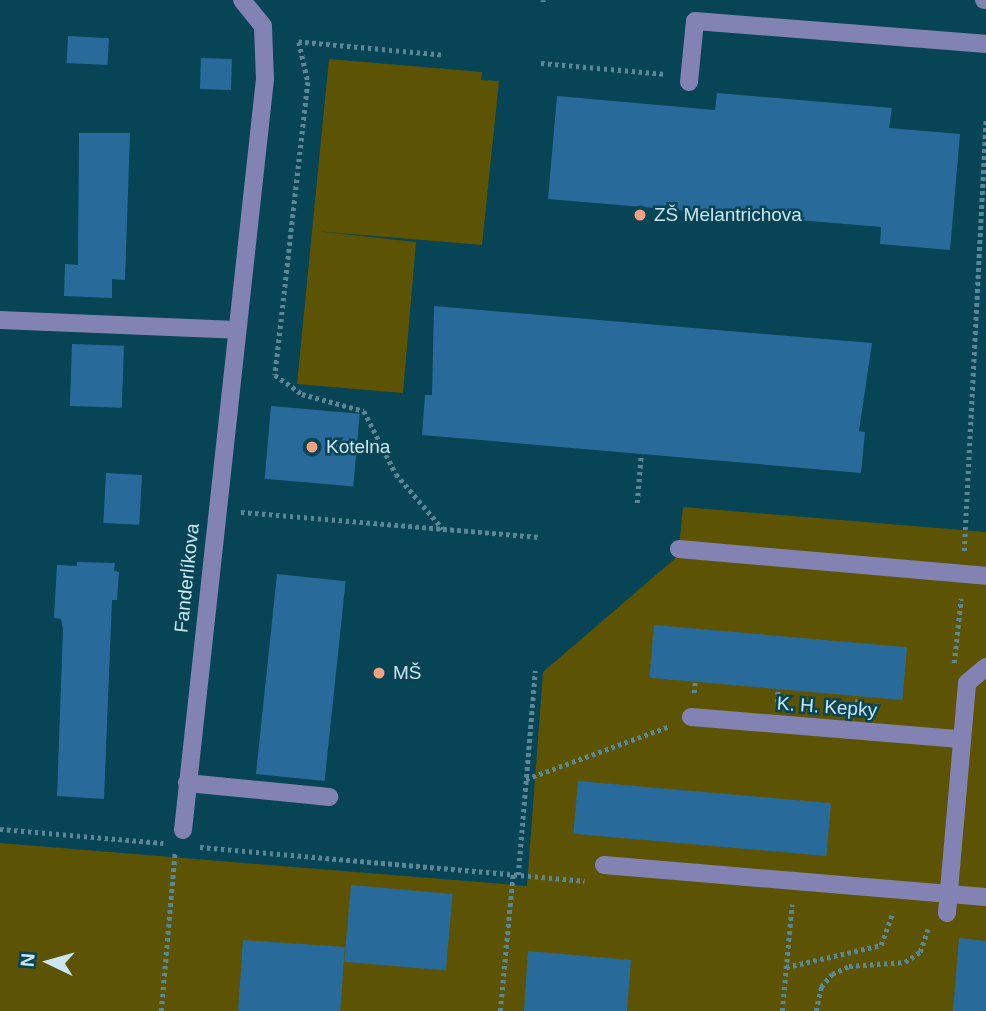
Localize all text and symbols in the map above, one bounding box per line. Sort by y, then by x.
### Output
place label: ZŠ Melantrichova [654,204,802,226]
marker: ZŠ Melantrichova [632,207,648,223]
place label: Kotelna [326,436,390,458]
marker: Kotelna [304,439,320,455]
street label: Fanderlíkova [170,522,204,634]
place label: MŠ [393,662,422,684]
marker: MŠ [371,665,387,681]
street label: K. H. Kepky [776,692,878,722]
north arrow [14,927,84,997]
text: N [17,952,39,968]

